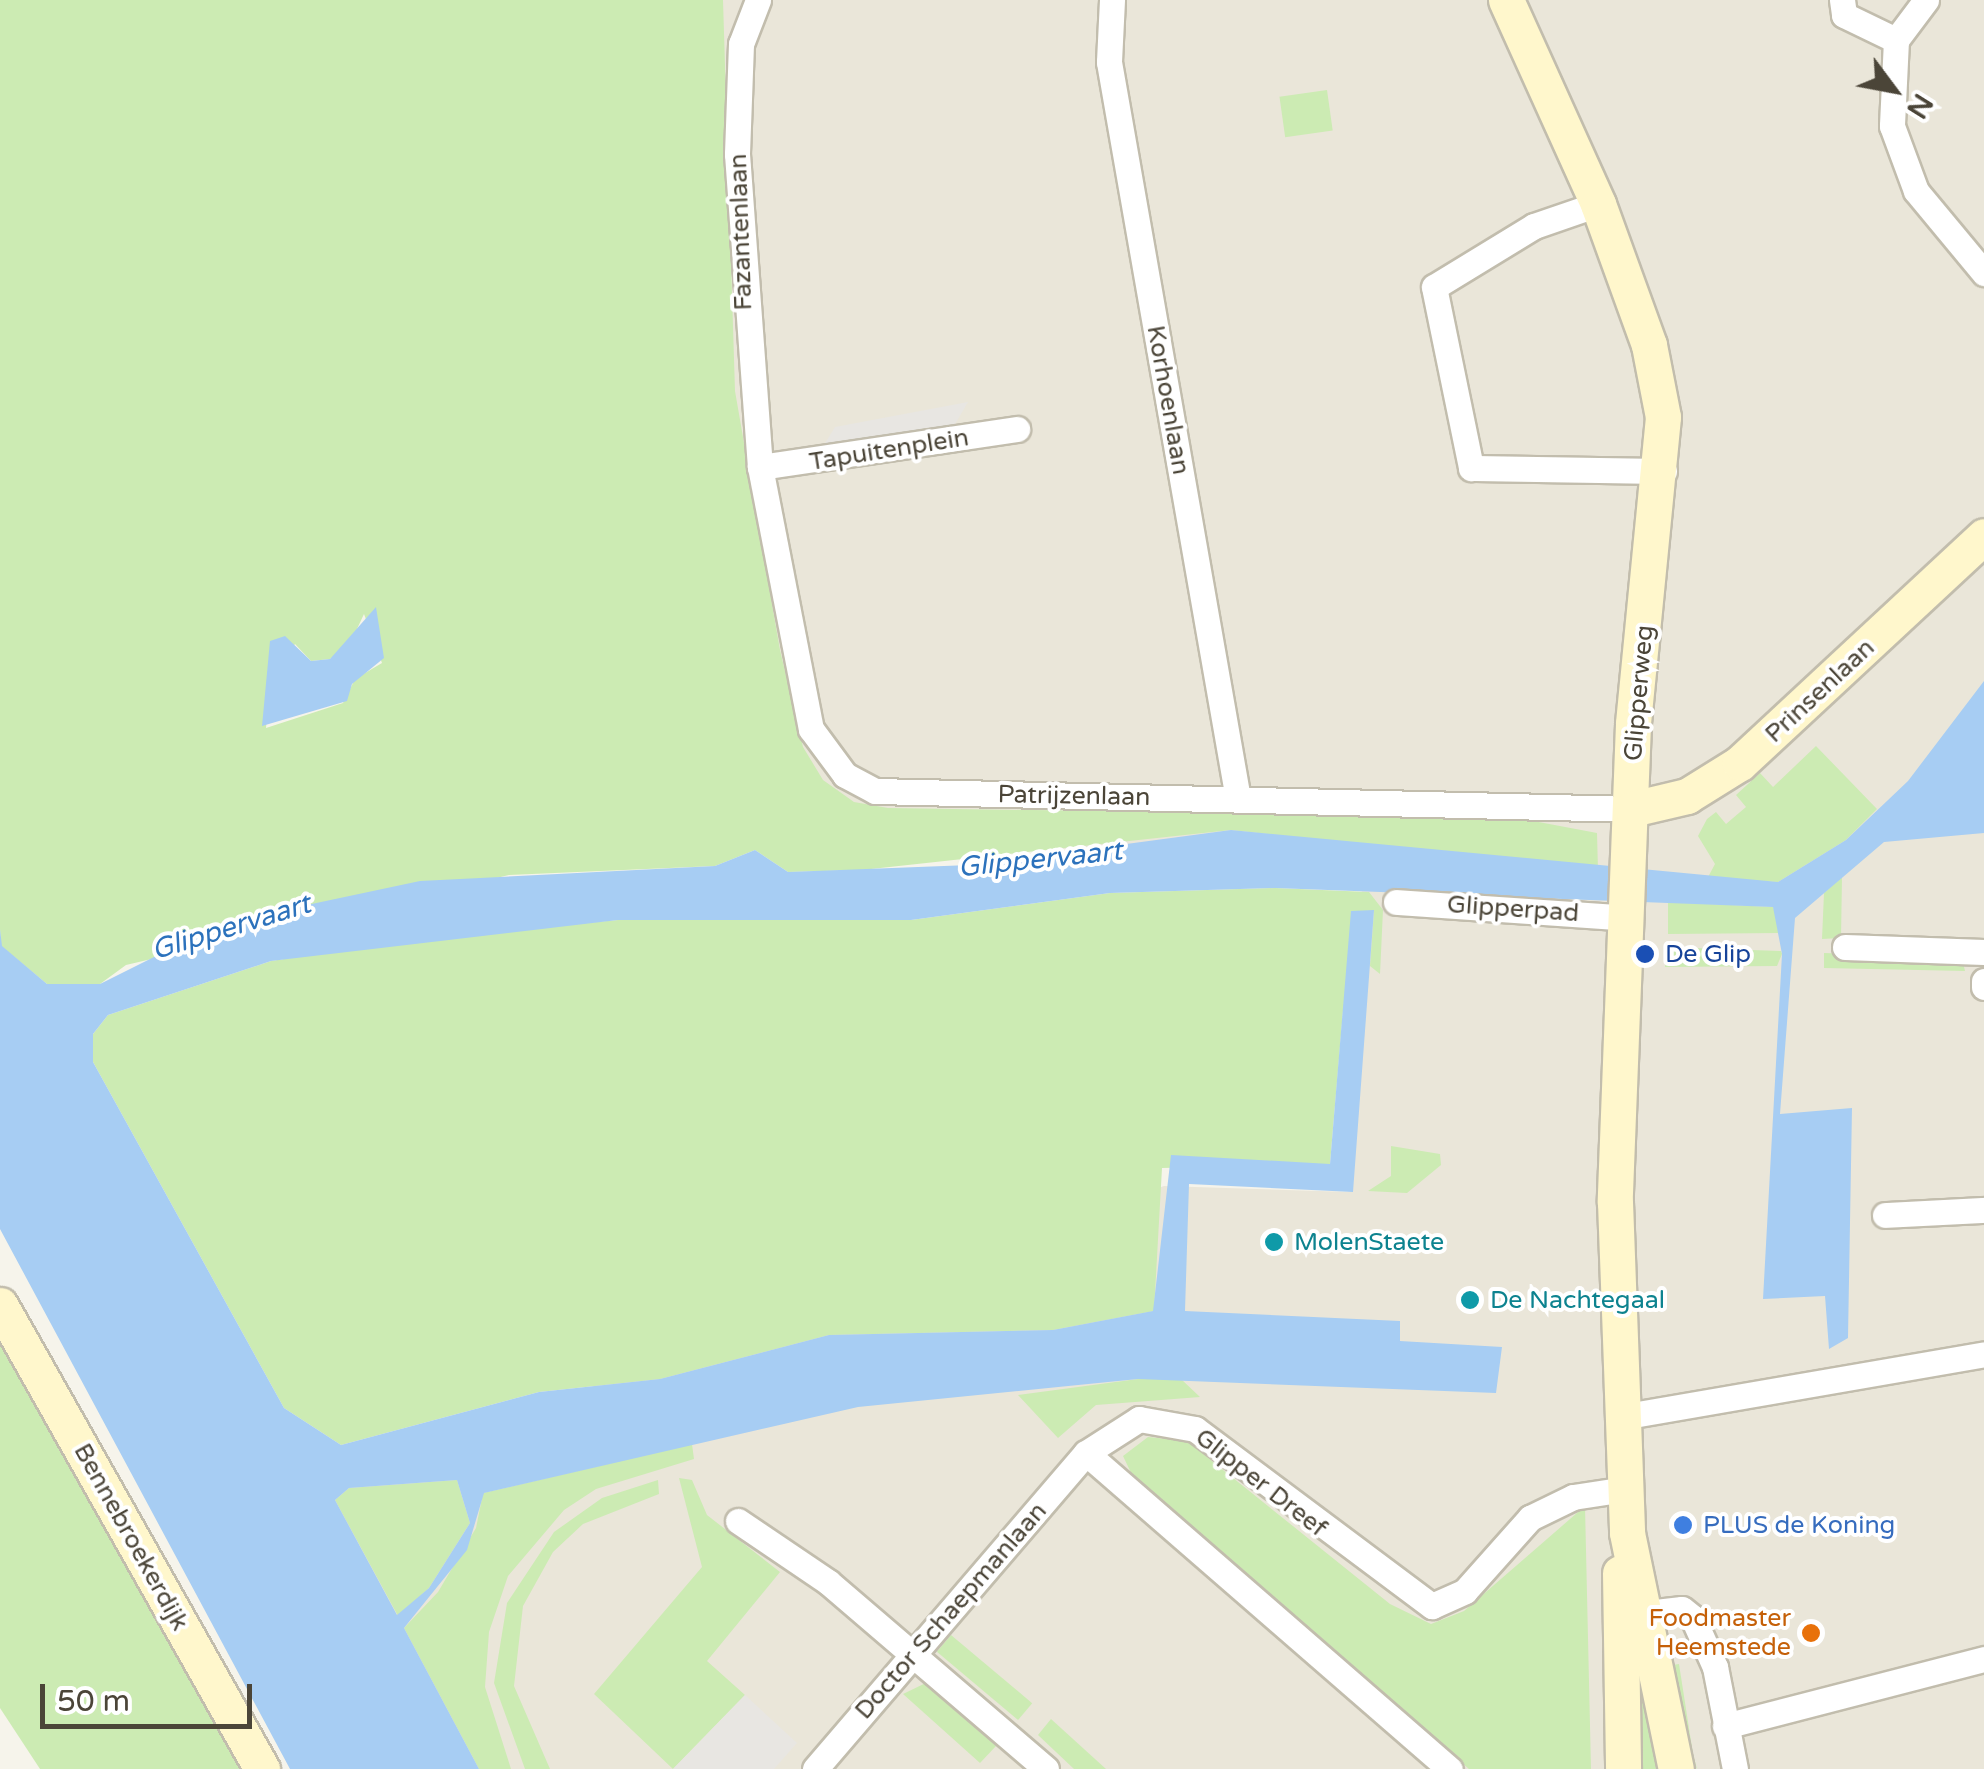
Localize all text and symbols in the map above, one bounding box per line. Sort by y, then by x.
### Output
north arrow [1844,40,1944,140]
text: N [1899,87,1940,124]
street label: Fazantenlaan [723,153,759,311]
street label: Korhoenlaan [1140,323,1196,477]
street label: Tapuitenplein [807,423,971,477]
street label: Glipperweg [1618,624,1660,762]
street label: Prinsenlaan [1759,633,1881,749]
street label: Patrijzenlaan [997,780,1151,812]
water label: Glippervaart [956,834,1124,884]
water label: Glippervaart [147,887,315,967]
street label: Glipperpad [1446,889,1580,929]
place label: De Glip [1665,939,1751,969]
marker: De Glip [1634,943,1656,965]
place label: MolenStaete [1294,1227,1444,1257]
marker: MolenStaete [1263,1231,1285,1253]
place label: De Nachtegaal [1490,1285,1665,1315]
marker: De Nachtegaal [1459,1289,1481,1311]
street label: Glipper Dreef [1189,1422,1333,1544]
street label: Bennebroekerdijk [67,1438,195,1636]
street label: Doctor Schaepmanlaan [849,1497,1053,1725]
place label: PLUS de Koning [1703,1510,1895,1540]
marker: PLUS de Koning [1672,1514,1694,1536]
place label: Foodmaster Heemstede [1649,1604,1791,1663]
marker: Foodmaster Heemstede [1800,1622,1822,1644]
scale bar [45,1664,258,1726]
text: 50 m [57,1683,130,1720]

